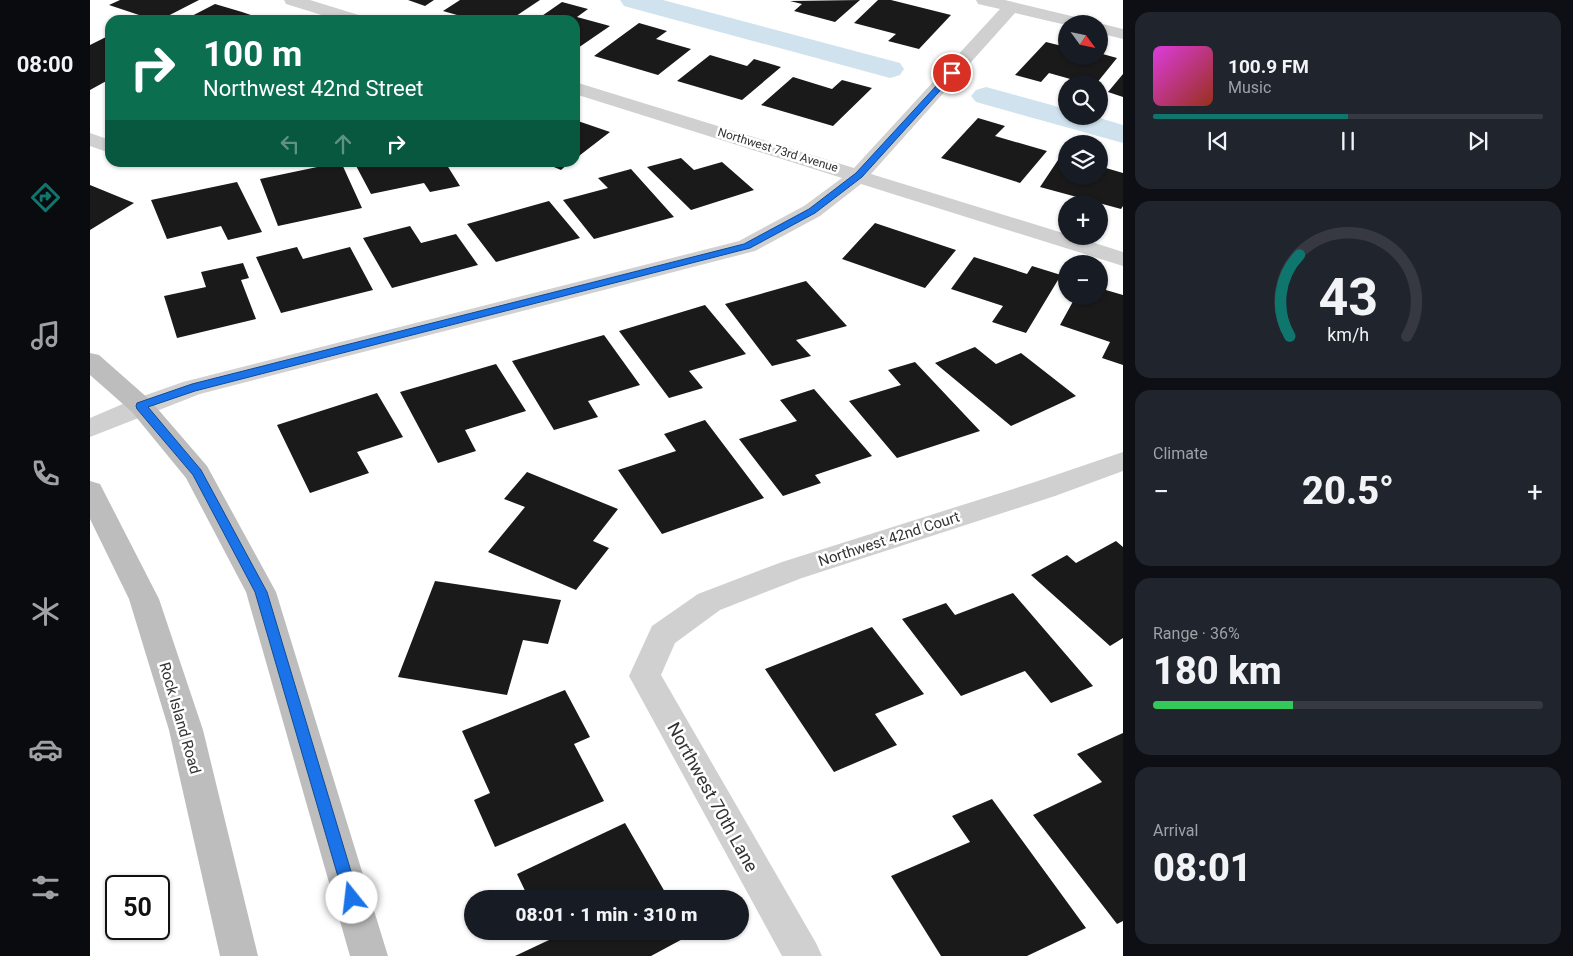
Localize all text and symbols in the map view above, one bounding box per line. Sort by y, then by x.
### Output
north arrow [1058,15,1108,65]
map controls [1058,15,1108,305]
text: 100 m [203,34,302,75]
icon: right [120,35,185,100]
text: 08:00 [17,52,73,77]
pin [931,52,973,94]
text: 100.9 FM [1228,55,1309,78]
icon: arrive [938,59,966,87]
button: search [1058,75,1108,125]
text: Northwest 42nd Street [203,76,424,101]
text: Music [1228,78,1271,97]
street label: Northwest 73rd Avenue [716,125,840,175]
icon: previous [1204,127,1232,155]
icon: pause [1334,127,1362,155]
icon: next [1464,127,1492,155]
icon: left [276,130,304,158]
icon: ahead [329,130,357,158]
icon: right [382,130,410,158]
button: layers [1058,135,1108,185]
icon: directions [28,180,63,215]
button: + [1058,195,1108,245]
button: − [1058,255,1108,305]
text: 43 [1318,267,1378,328]
icon: music [28,318,63,353]
text: km/h [1327,324,1369,345]
text: Climate [1153,444,1208,463]
icon: phone [28,456,63,491]
text: 20.5° [1302,469,1394,513]
text: − [1153,475,1169,508]
text: + [1527,475,1543,508]
street label: Northwest 42nd Court [816,508,962,570]
icon: climate [28,594,63,629]
text: Range · 36% [1153,624,1240,643]
text: 180 km [1153,649,1282,693]
street label: Rock Island Road [155,660,205,776]
street label: Northwest 70th Lane [663,719,763,875]
icon: car [28,732,63,767]
text: Arrival [1153,821,1198,840]
text: 08:01 [1153,846,1252,890]
icon: filters [28,870,63,905]
position arrow [325,871,377,923]
speed limit sign: 50 [105,875,170,940]
text: 08:01 · 1 min · 310 m [515,903,698,926]

